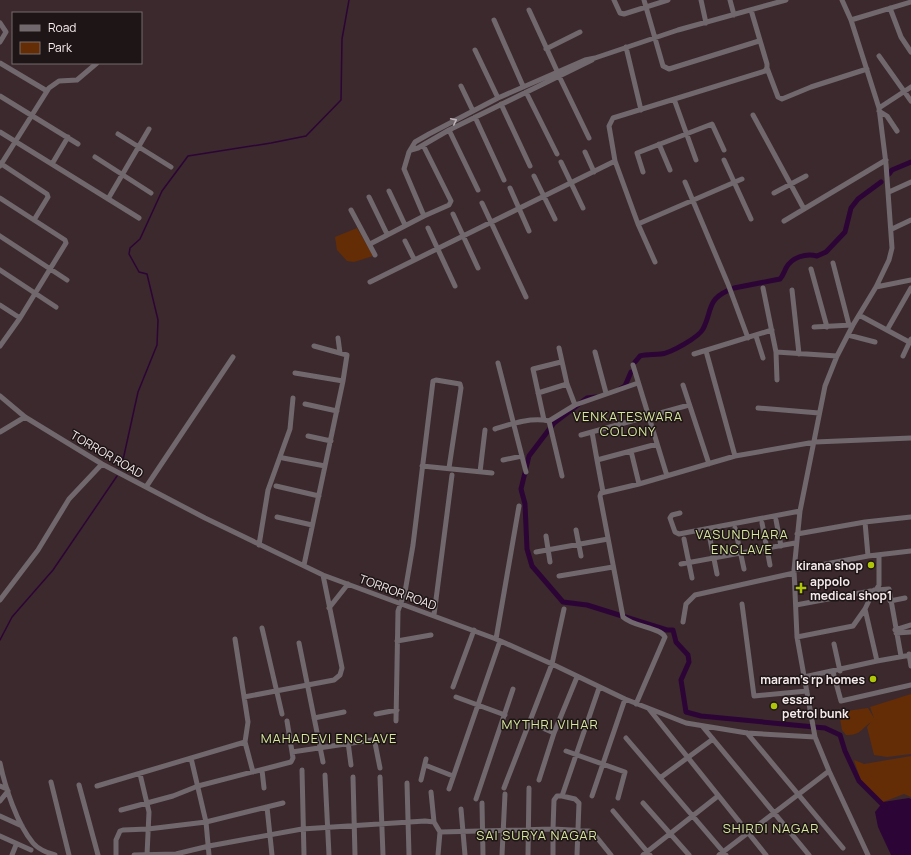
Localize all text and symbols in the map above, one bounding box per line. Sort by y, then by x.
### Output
legend [12,12,142,64]
text: Road [48,19,76,36]
text: Park [48,39,73,56]
one-way arrow [450,118,457,126]
district label: VENKATESWARA COLONY [573,407,683,440]
street label: TORROR ROAD [68,426,146,482]
district label: VASUNDHARA ENCLAVE [695,525,789,558]
place label: kirana shop [796,557,863,574]
marker: kirana shop [866,560,876,570]
street label: TORROR ROAD [357,570,439,614]
place label: appolo medical shop1 [810,573,892,604]
marker: appolo medical shop1 [795,582,807,594]
place label: maram's rp homes [760,671,865,688]
marker: maram's rp homes [868,674,878,684]
place label: essar petrol bunk [782,691,849,722]
marker: essar petrol bunk [769,701,779,711]
district label: MYTHRI VIHAR [501,715,599,733]
district label: MAHADEVI ENCLAVE [261,729,397,747]
district label: SHIRDI NAGAR [723,819,819,837]
district label: SAI SURYA NAGAR [476,826,598,844]

